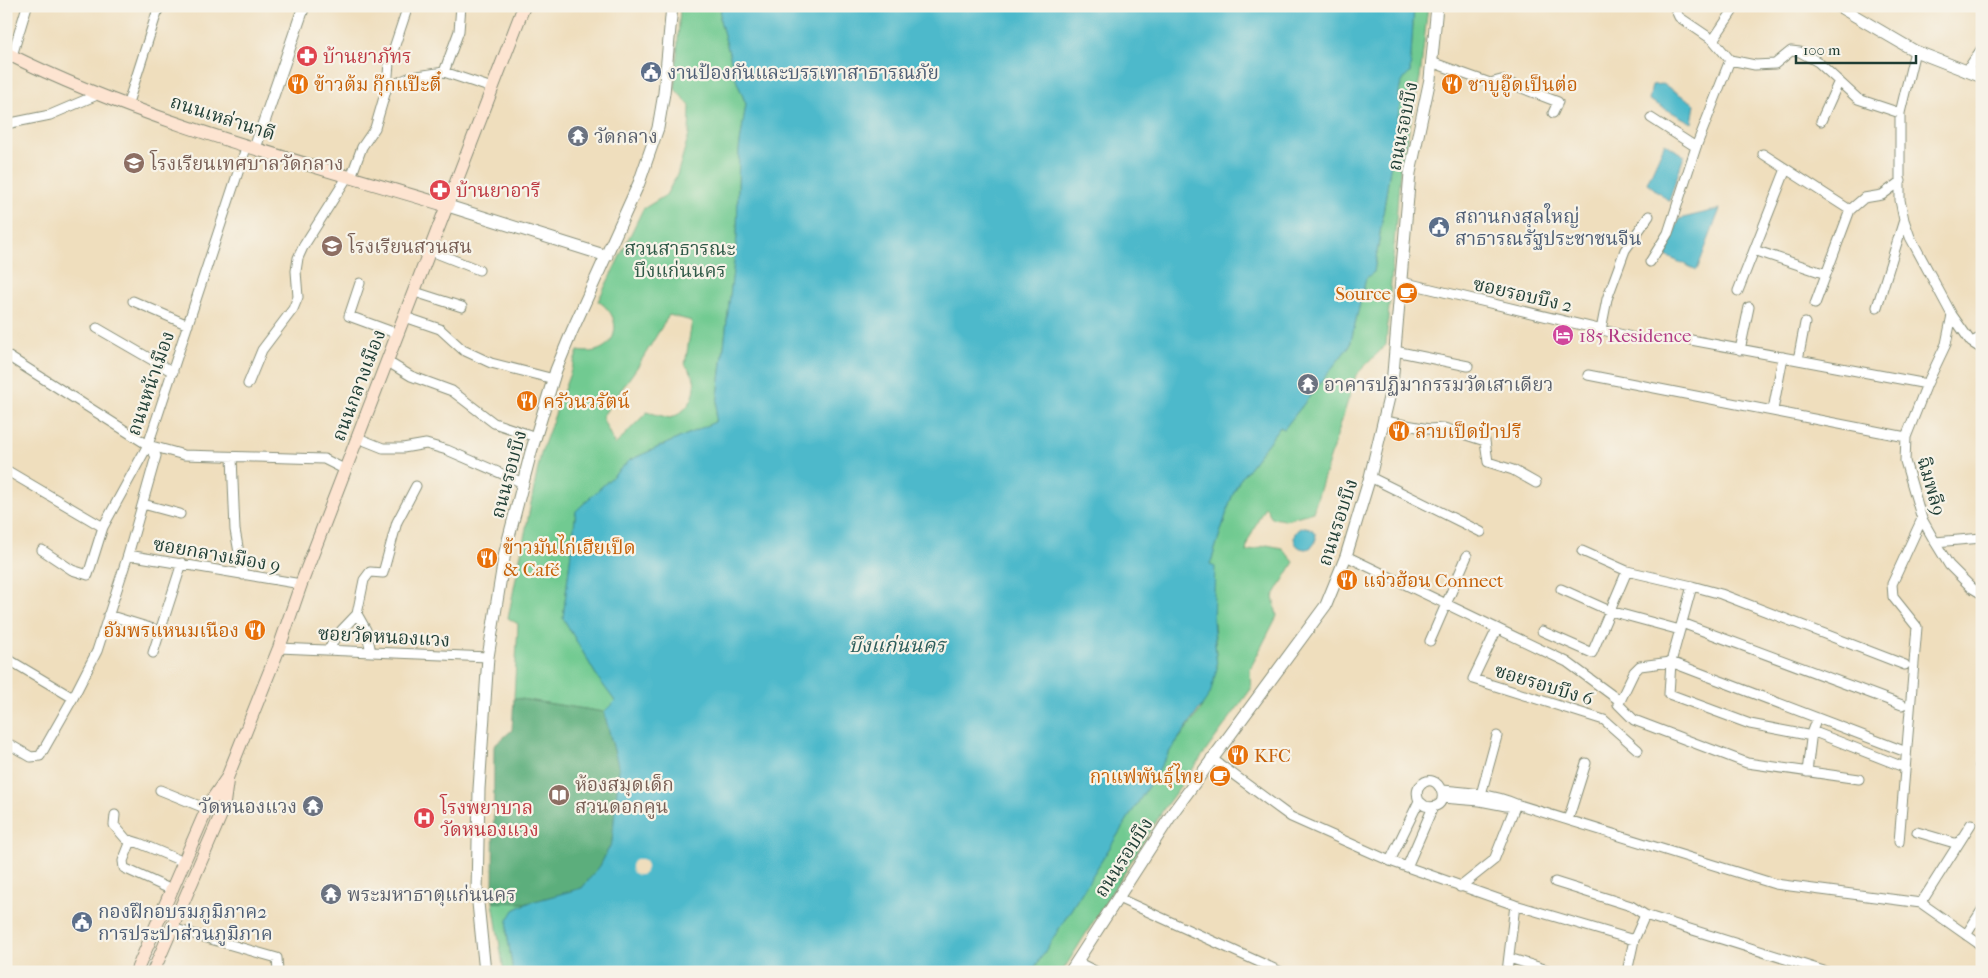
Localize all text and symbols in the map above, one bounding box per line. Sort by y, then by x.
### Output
scale bar [1796,32,1916,64]
text: 100 m [1803,41,1841,59]
pharmacy icon: บ้านยาภัทร [295,44,319,68]
place label: บ้านยาภัทร [323,46,411,68]
public building icon: งานป้องกันและบรรเทาสาธารณภัย [639,60,663,84]
place label: งานป้องกันและบรรเทาสาธารณภัย [667,62,939,84]
place label: ข้าวต้ม กุ๊กแป๊ะตี๋ [314,70,442,97]
restaurant icon: ข้าวต้ม กุ๊กแป๊ะตี๋ [286,72,310,96]
restaurant icon: ชาบูอู๊ดเป็นต่อ [1440,72,1464,96]
place label: ชาบูอู๊ดเป็นต่อ [1468,74,1578,97]
street label: ถนนรอบบึง [1384,80,1422,173]
street label: ถนนเหล่านาดี [167,91,278,145]
temple icon: วัดกลาง [566,124,590,148]
place label: วัดกลาง [594,126,658,148]
place label: โรงเรียนเทศบาลวัดกลาง [149,149,344,175]
school or university icon: โรงเรียนเทศบาลวัดกลาง [122,151,146,175]
pharmacy icon: บ้านยาอารี [428,178,452,202]
place label: บ้านยาอารี [456,180,540,202]
place label: สถานกงสุลใหญ่ สาธารณรัฐประชาชนจีน [1455,203,1642,250]
public building icon: สถานกงสุลใหญ่ สาธารณรัฐประชาชนจีน [1427,215,1451,239]
place label: โรงเรียนสวนสน [347,232,472,258]
school or university icon: โรงเรียนสวนสน [320,234,344,258]
park label: สวนสาธารณะ บึงแก่นนคร [624,238,736,282]
street label: ซอยรอบบึง 2 [1471,273,1575,317]
cafe icon: Source [1395,281,1419,305]
place label: Source [1335,283,1391,305]
hotel icon: 185 Residence [1551,323,1575,347]
place label: 185 Residence [1579,325,1692,347]
street label: ถนนกลางเมือง [328,326,390,444]
street label: ถนนหน้าเมือง [123,328,179,439]
temple icon: อาคารปฏิมากรรมวัดเสาเดียว [1296,372,1320,396]
place label: อาคารปฏิมากรรมวัดเสาเดียว [1324,374,1553,396]
restaurant icon: ครัวนวรัตน์ [515,389,539,413]
place label: ครัวนวรัตน์ [543,390,630,413]
restaurant icon: ลาบเป็ดป๋าปรี [1387,419,1411,443]
place label: ลาบเป็ดป๋าปรี [1415,421,1521,443]
street label: ถนนรอบบึง [487,428,531,521]
street label: ฉิมพลี9 [1912,454,1950,518]
street label: ถนนรอบบึง [1314,476,1362,569]
street label: ซอยกลางเมือง 9 [151,533,282,577]
place label: ข้าวมันไก่เฮียเป็ด & Café [503,534,636,581]
restaurant icon: ข้าวมันไก่เฮียเป็ด & Café [475,546,499,570]
restaurant icon: แจ่วฮ้อน Connect [1335,568,1359,592]
place label: แจ่วฮ้อน Connect [1363,570,1504,592]
restaurant icon: อัมพรแหนมเนือง [243,618,267,642]
place label: อัมพรแหนมเนือง [104,620,239,642]
street label: ซอยวัดหนองแวง [317,623,451,651]
water label: บึงแก่นนคร [849,634,947,657]
street label: ซอยรอบบึง 6 [1492,660,1596,711]
restaurant icon: KFC [1226,743,1250,767]
place label: KFC [1254,745,1291,767]
place label: กาแฟพันธุ์ไทย [1090,763,1204,789]
cafe icon: กาแฟพันธุ์ไทย [1208,764,1232,788]
place label: ห้องสมุดเด็ก สวนดอกคูน [575,774,674,819]
library icon: ห้องสมุดเด็ก สวนดอกคูน [547,783,571,807]
place label: โรงพยาบาล วัดหนองแวง [439,793,539,841]
temple icon: วัดหนองแวง [301,794,325,818]
place label: วัดหนองแวง [198,796,297,818]
hospital icon: โรงพยาบาล วัดหนองแวง [412,806,436,830]
street label: ถนนรอบบึง [1090,814,1158,901]
temple icon: พระมหาธาตุแก่นนคร [319,882,343,906]
place label: พระมหาธาตุแก่นนคร [347,884,516,907]
place label: กองฝึกอบรมภูมิภาค2 การประปาส่วนภูมิภาค [98,901,273,946]
public building icon: กองฝึกอบรมภูมิภาค2 การประปาส่วนภูมิภาค [70,910,94,934]

